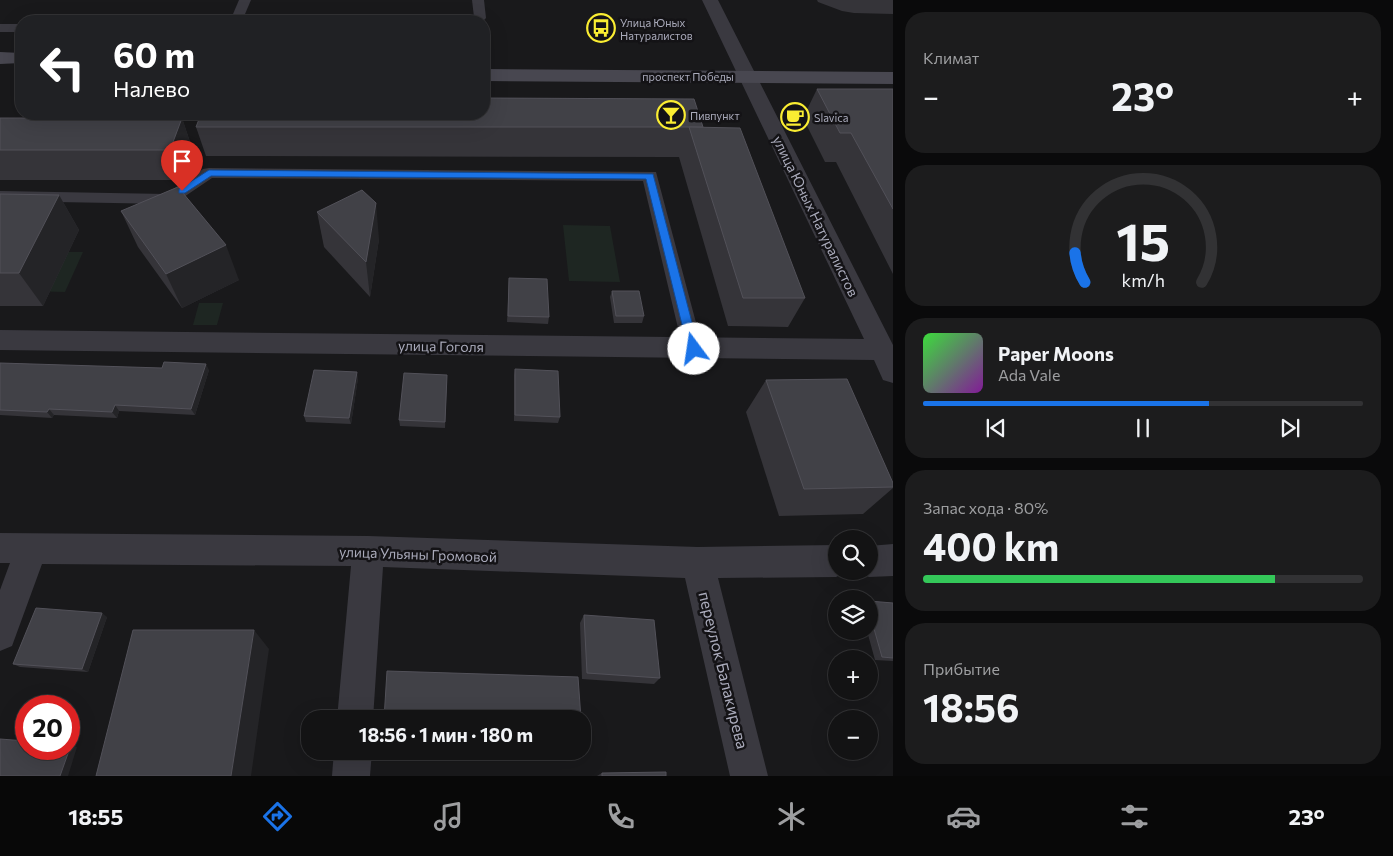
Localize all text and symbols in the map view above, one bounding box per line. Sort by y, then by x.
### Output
bus stop icon: Улица Юных Натуралистов [586,13,616,43]
place label: Улица Юных Натуралистов [620,16,693,42]
text: 60 m [113,32,195,75]
icon: left [30,35,95,100]
text: Климат [923,48,979,67]
street label: проспект Победы [642,70,734,83]
text: 23° [1111,72,1174,119]
text: Налево [113,75,190,102]
text: − [923,79,939,113]
text: + [1347,79,1363,113]
bar icon: Пивпункт [656,100,686,130]
cafe icon: Slavica [780,102,810,132]
place label: Пивпункт [690,109,740,122]
place label: Slavica [814,111,849,124]
street label: улица Юных Натуралистов [770,133,862,299]
pin [161,140,203,191]
icon: arrive [168,147,196,175]
text: 15 [1116,208,1170,272]
text: km/h [1121,269,1165,291]
position arrow [667,322,719,374]
street label: улица Гоголя [398,337,484,355]
text: Paper Moons [998,342,1114,365]
text: Ada Vale [998,365,1060,384]
icon: previous [982,414,1010,442]
icon: pause [1129,414,1157,442]
icon: next [1276,414,1304,442]
text: Запас хода · 80% [923,498,1048,517]
text: 400 km [923,522,1059,569]
map controls [828,530,878,760]
button: search [828,530,878,580]
street label: улица Ульяны Громовой [339,543,497,565]
street label: переулок Балакирева [695,589,753,751]
button: layers [828,590,878,640]
button: + [828,650,878,700]
text: Прибытие [923,659,1000,678]
text: 18:56 [923,683,1019,730]
speed limit sign: 20 [15,695,80,760]
button: − [828,710,878,760]
text: 18:56 · 1 мин · 180 m [359,723,533,746]
icon: directions [260,799,295,834]
icon: music [431,799,466,834]
icon: phone [603,799,638,834]
icon: climate [774,799,809,834]
icon: car [946,799,981,834]
icon: filters [1117,799,1152,834]
text: 18:55 [68,803,123,830]
text: 23° [1288,803,1325,830]

